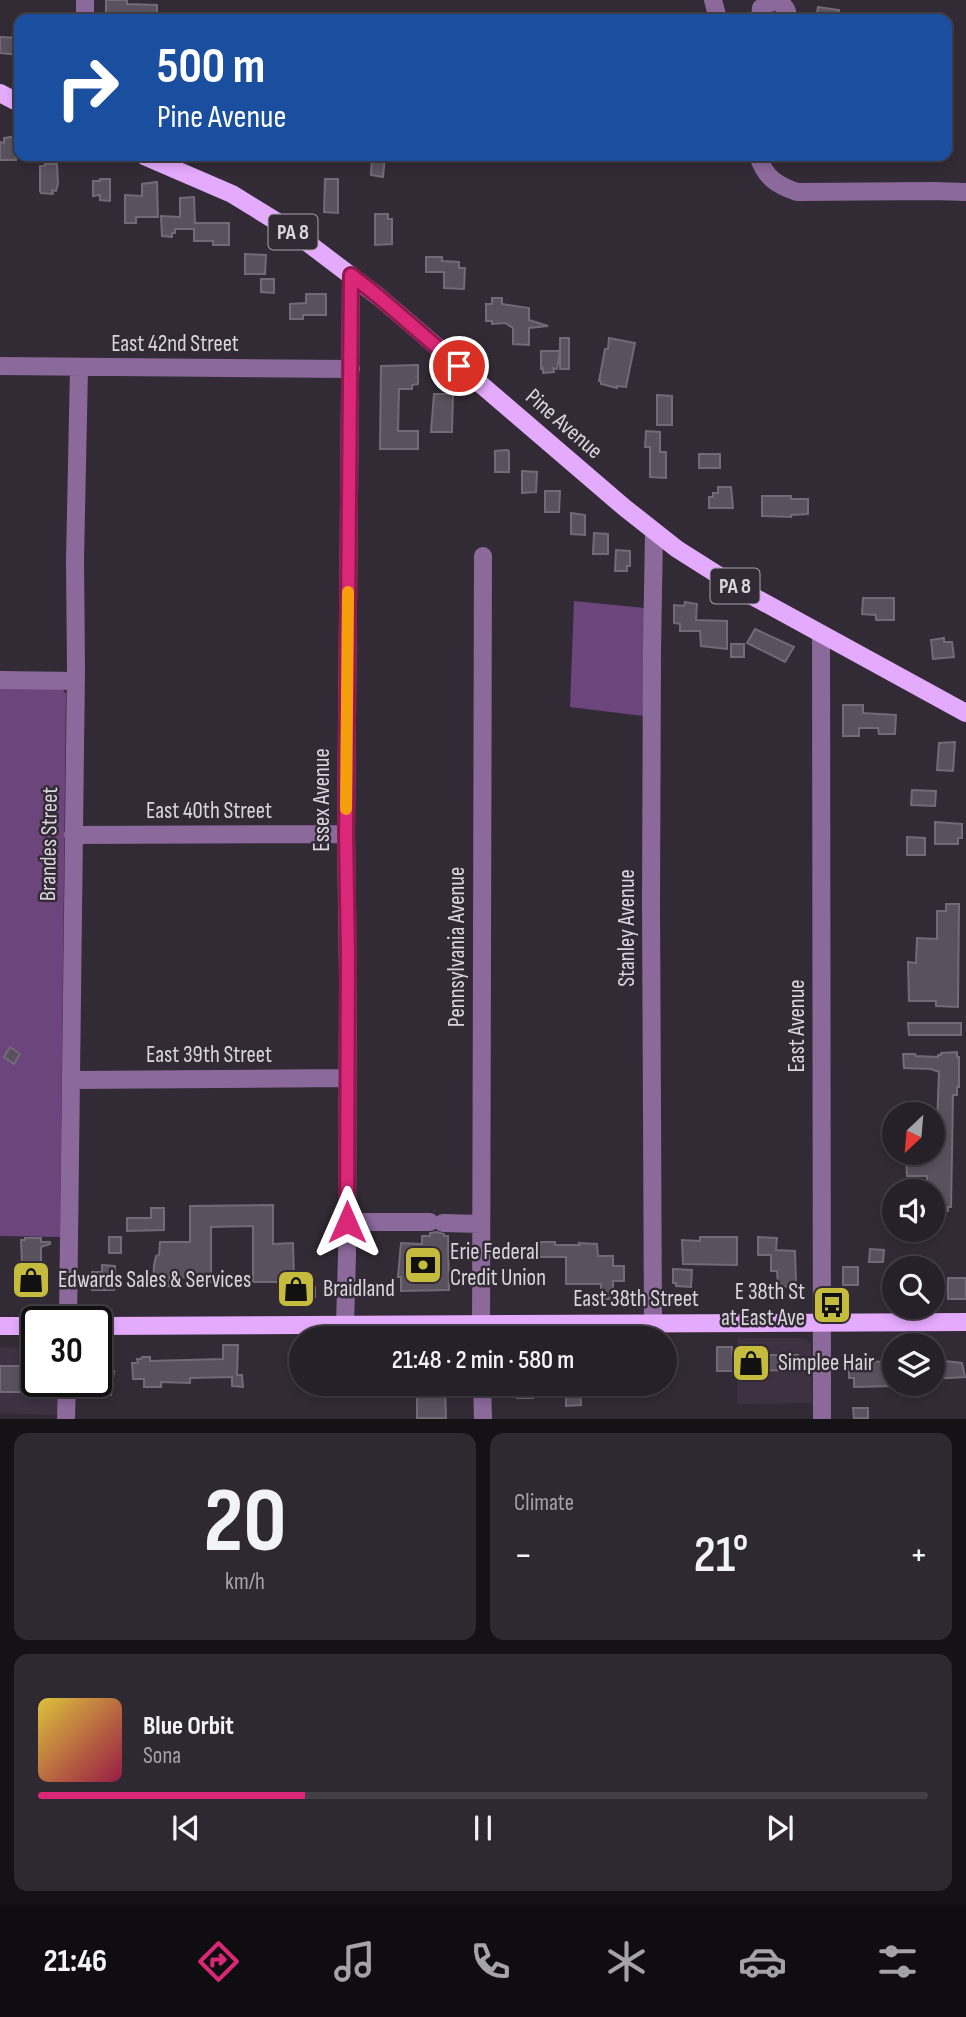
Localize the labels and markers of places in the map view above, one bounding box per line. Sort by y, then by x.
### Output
pin [429,336,489,396]
place label: Erie Federal Credit Union [450,1238,546,1292]
bank icon: Erie Federal Credit Union [402,1244,444,1286]
shop icon: Edwards Sales & Services [10,1259,52,1301]
place label: Edwards Sales & Services [58,1266,251,1294]
shop icon: Braidland [275,1268,317,1310]
place label: Braidland [323,1275,395,1303]
place label: E 38th St at East Ave [721,1278,805,1332]
bus stop icon: E 38th St at East Ave [811,1284,853,1326]
shop icon: Simplee Hair [730,1342,772,1384]
place label: Simplee Hair [778,1349,875,1377]

